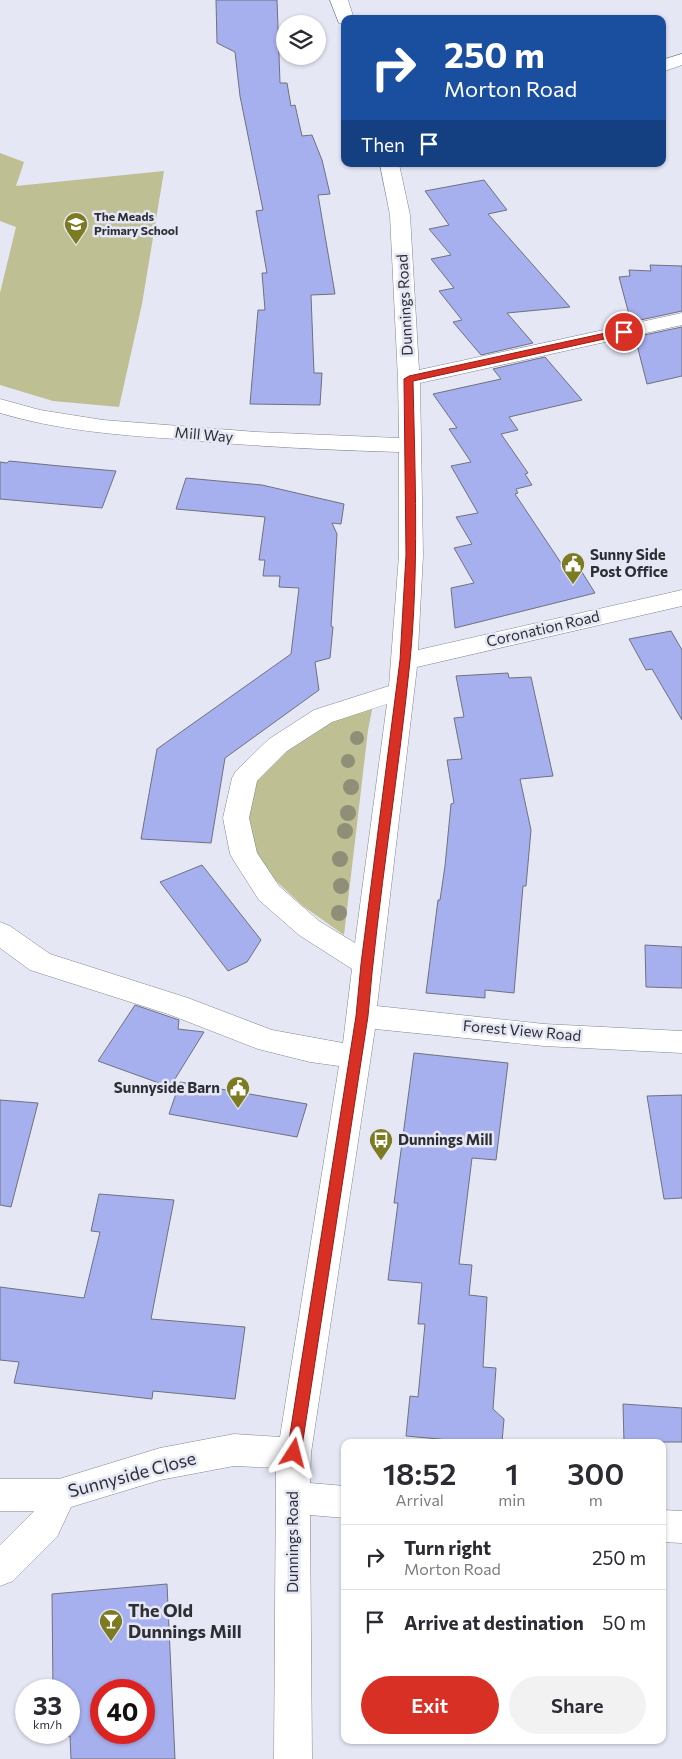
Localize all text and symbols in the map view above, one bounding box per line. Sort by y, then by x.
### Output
map controls [276,15,326,65]
button: layers [276,15,326,65]
text: 250 m [444,32,545,75]
icon: right [361,35,426,100]
text: Morton Road [444,75,577,102]
icon: arrive [415,130,443,158]
text: Then [361,133,405,156]
place label: The Meads Primary School [94,209,178,237]
school or university icon: The Meads Primary School [63,211,89,245]
street label: Dunnings Road [392,254,416,356]
pin [603,311,645,353]
icon: arrive [610,318,638,346]
street label: Mill Way [174,422,234,446]
place label: Sunny Side Post Office [590,545,668,580]
public building icon: Sunny Side Post Office [560,551,586,585]
street label: Coronation Road [484,606,601,650]
street label: Forest View Road [462,1016,582,1044]
public building icon: Sunnyside Barn [225,1075,251,1109]
place label: Sunnyside Barn [114,1078,220,1096]
bus stop icon: Dunnings Mill [368,1127,394,1161]
place label: Dunnings Mill [398,1130,493,1148]
position arrow [267,1426,319,1478]
street label: Sunnyside Close [65,1446,198,1502]
text: 18:52 [383,1454,457,1491]
text: 1 [505,1454,519,1491]
text: 300 [567,1454,624,1491]
text: Arrival [395,1490,444,1509]
text: min [498,1490,526,1509]
text: m [589,1490,603,1509]
street label: Dunnings Road [283,1491,301,1593]
text: Turn right [404,1536,491,1559]
icon: right [361,1543,389,1571]
text: 250 m [592,1546,646,1569]
text: Morton Road [404,1559,501,1578]
place label: The Old Dunnings Mill [128,1599,242,1642]
bar icon: The Old Dunnings Mill [98,1608,124,1642]
icon: arrive [361,1608,389,1636]
text: Arrive at destination [404,1611,584,1634]
text: 50 m [602,1611,646,1634]
button: Exit [361,1676,499,1734]
button: Share [509,1676,646,1734]
speed limit sign: 40 [90,1679,155,1744]
text: 33 [33,1690,62,1720]
text: km/h [33,1717,62,1731]

